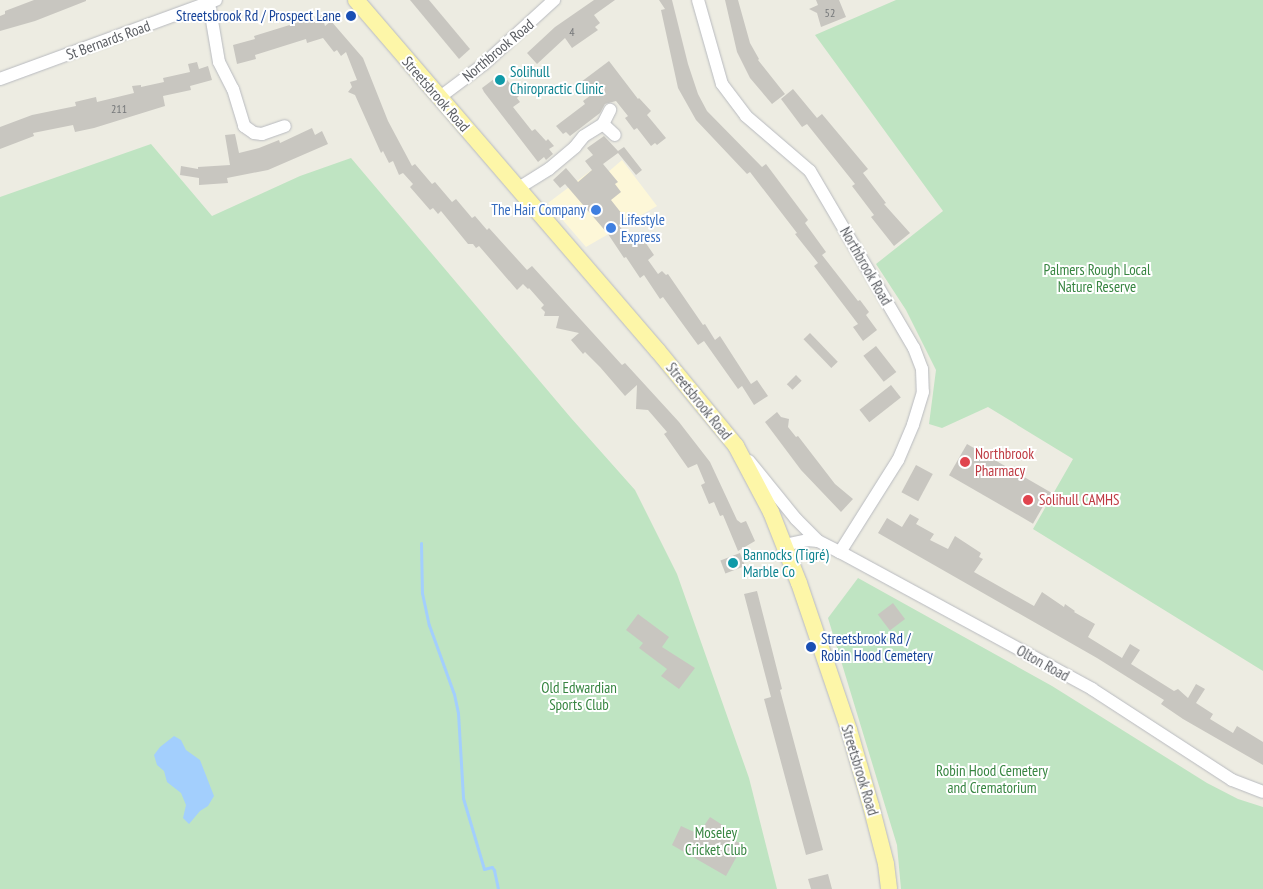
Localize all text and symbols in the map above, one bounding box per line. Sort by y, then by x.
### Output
house number: 52 [825,6,835,20]
place label: Streetsbrook Rd / Prospect Lane [176,7,341,25]
marker: Streetsbrook Rd / Prospect Lane [345,10,357,22]
street label: Northbrook Road [459,15,537,85]
street label: St Bernards Road [64,16,152,64]
house number: 4 [569,25,575,39]
street label: Streetsbrook Road [398,53,474,135]
place label: Solihull Chiropractic Clinic [510,62,604,97]
marker: Solihull Chiropractic Clinic [494,74,506,86]
house number: 211 [111,102,127,116]
place label: The Hair Company [491,201,586,219]
marker: The Hair Company [590,204,602,216]
place label: Lifestyle Express [621,210,665,245]
marker: Lifestyle Express [605,222,617,234]
street label: Northbrook Road [836,223,896,309]
park label: Palmers Rough Local Nature Reserve [1044,260,1150,295]
street label: Streetsbrook Road [662,359,736,443]
place label: Northbrook Pharmacy [975,444,1034,479]
marker: Northbrook Pharmacy [959,456,971,468]
place label: Solihull CAMHS [1039,491,1120,509]
marker: Solihull CAMHS [1021,493,1035,507]
place label: Bannocks (Tigré) Marble Co [743,545,829,580]
marker: Bannocks (Tigré) Marble Co [727,557,739,569]
place label: Streetsbrook Rd / Robin Hood Cemetery [821,629,933,664]
marker: Streetsbrook Rd / Robin Hood Cemetery [805,641,817,653]
street label: Olton Road [1013,641,1073,685]
park label: Old Edwardian Sports Club [541,678,617,713]
street label: Streetsbrook Road [838,722,882,818]
park label: Robin Hood Cemetery and Crematorium [936,761,1048,796]
park label: Moseley Cricket Club [685,823,747,858]

